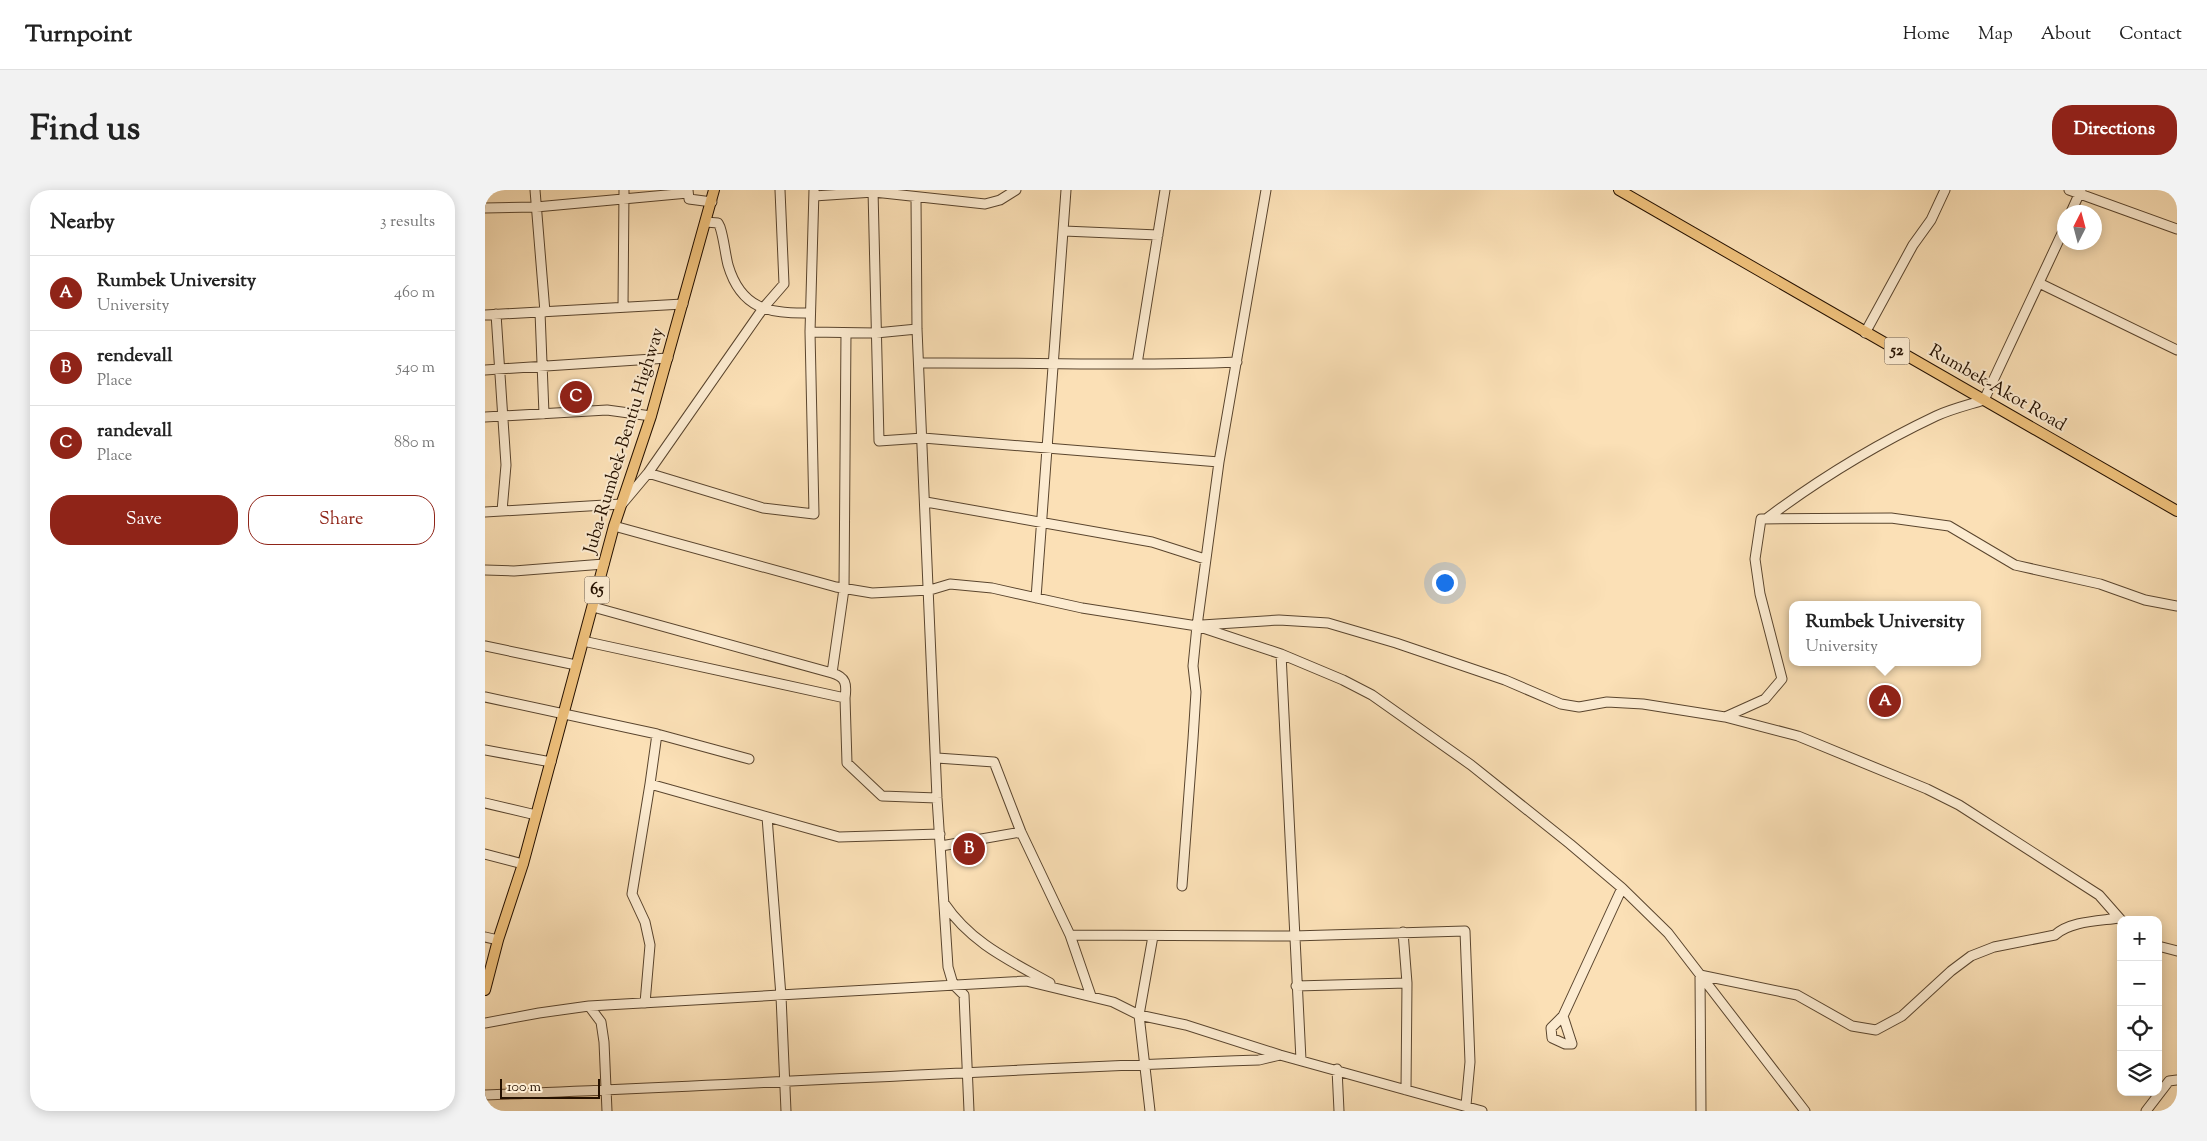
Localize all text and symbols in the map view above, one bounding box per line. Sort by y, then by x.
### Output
text: Turnpoint [25,18,132,52]
text: Home [1903,22,1950,48]
text: Map [1978,22,2013,48]
text: About [2041,22,2091,48]
text: Contact [2119,22,2182,48]
text: Find us [30,105,140,156]
button: Directions [2052,105,2177,155]
north arrow [2057,205,2102,250]
text: Nearby [50,208,115,238]
text: 3 results [380,211,435,234]
text: Rumbek University [97,268,256,295]
text: A [60,282,73,305]
text: 460 m [394,282,435,305]
text: University [97,295,170,318]
street label: Juba-Rumbek-Bentiu Highway [578,325,672,558]
road number: 52 [1885,338,1909,365]
street label: Rumbek-Akot Road [1924,339,2070,439]
text: rendevall [97,343,172,370]
text: B [61,357,71,380]
text: 540 m [397,357,435,380]
text: Place [97,370,132,393]
pin: C [560,378,592,416]
text: randevall [97,418,172,445]
text: C [60,432,72,455]
text: 880 m [394,432,435,455]
text: Place [97,445,132,468]
button: Save [50,495,238,545]
button: Share [248,495,435,545]
your location [1432,570,1458,596]
road number: 65 [585,576,609,604]
popup [1789,601,1981,666]
text: Rumbek University [1805,609,1965,636]
text: University [1805,636,1878,659]
pin: A [1869,682,1901,720]
pin: B [953,830,985,868]
map controls [2117,916,2162,1096]
button: + [2117,916,2162,961]
button: − [2117,961,2162,1006]
button: locate [2117,1006,2162,1051]
button: layers [2117,1051,2162,1096]
scale bar [500,1076,600,1099]
text: 100 m [507,1078,541,1098]

